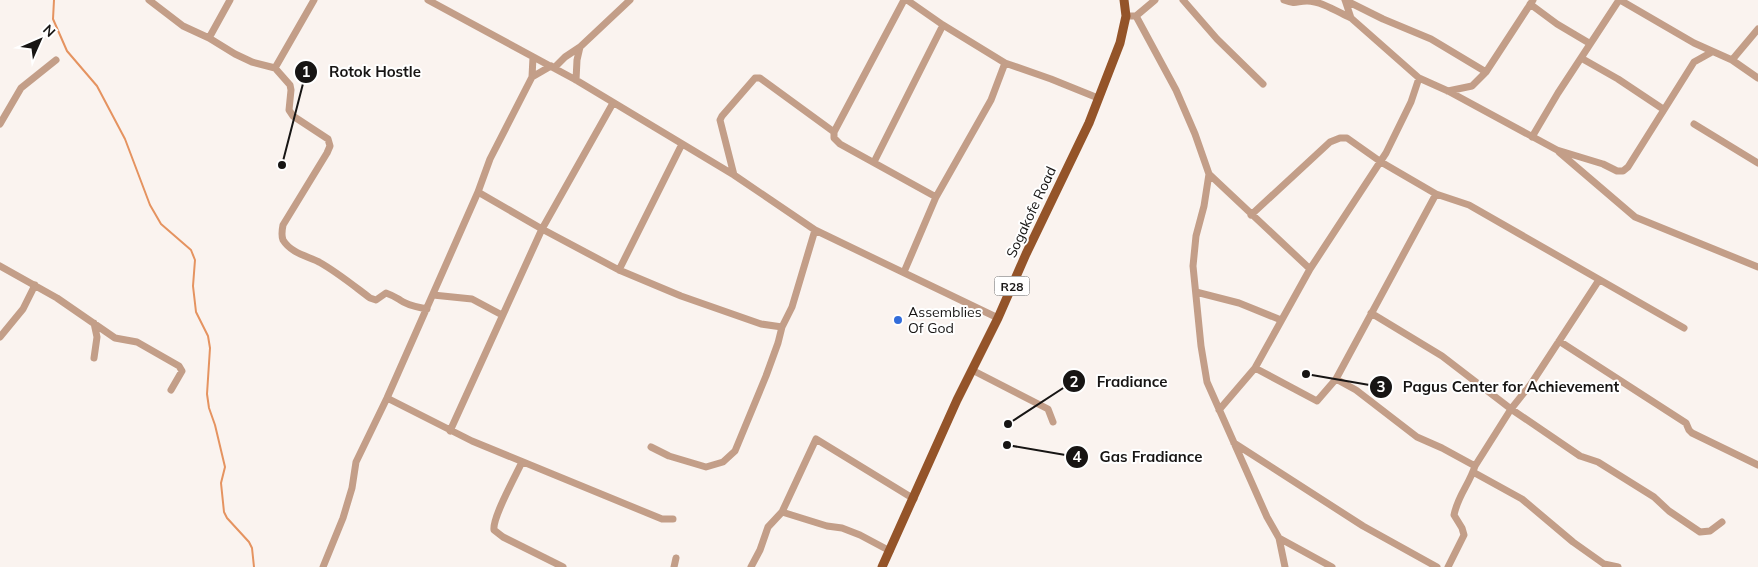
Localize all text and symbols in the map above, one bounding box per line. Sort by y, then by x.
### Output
north arrow [15,15,65,65]
text: N [39,21,59,41]
callout: Rotok Hostle [294,57,430,87]
text: 1 [301,62,311,81]
text: Rotok Hostle [329,62,421,81]
street label: Sogakofe Road [1002,163,1060,261]
road number: R28 [994,276,1030,296]
place label: Assemblies Of God [908,303,982,337]
marker: Assemblies Of God [892,314,904,326]
callout: Fradiance [1061,366,1177,396]
text: 2 [1069,372,1079,391]
text: Fradiance [1097,372,1167,391]
callout: Pagus Center for Achievement [1368,372,1629,402]
text: 3 [1376,377,1386,396]
text: Pagus Center for Achievement [1403,377,1619,396]
callout: Gas Fradiance [1065,442,1212,472]
text: 4 [1072,447,1082,466]
text: Gas Fradiance [1100,447,1202,466]

